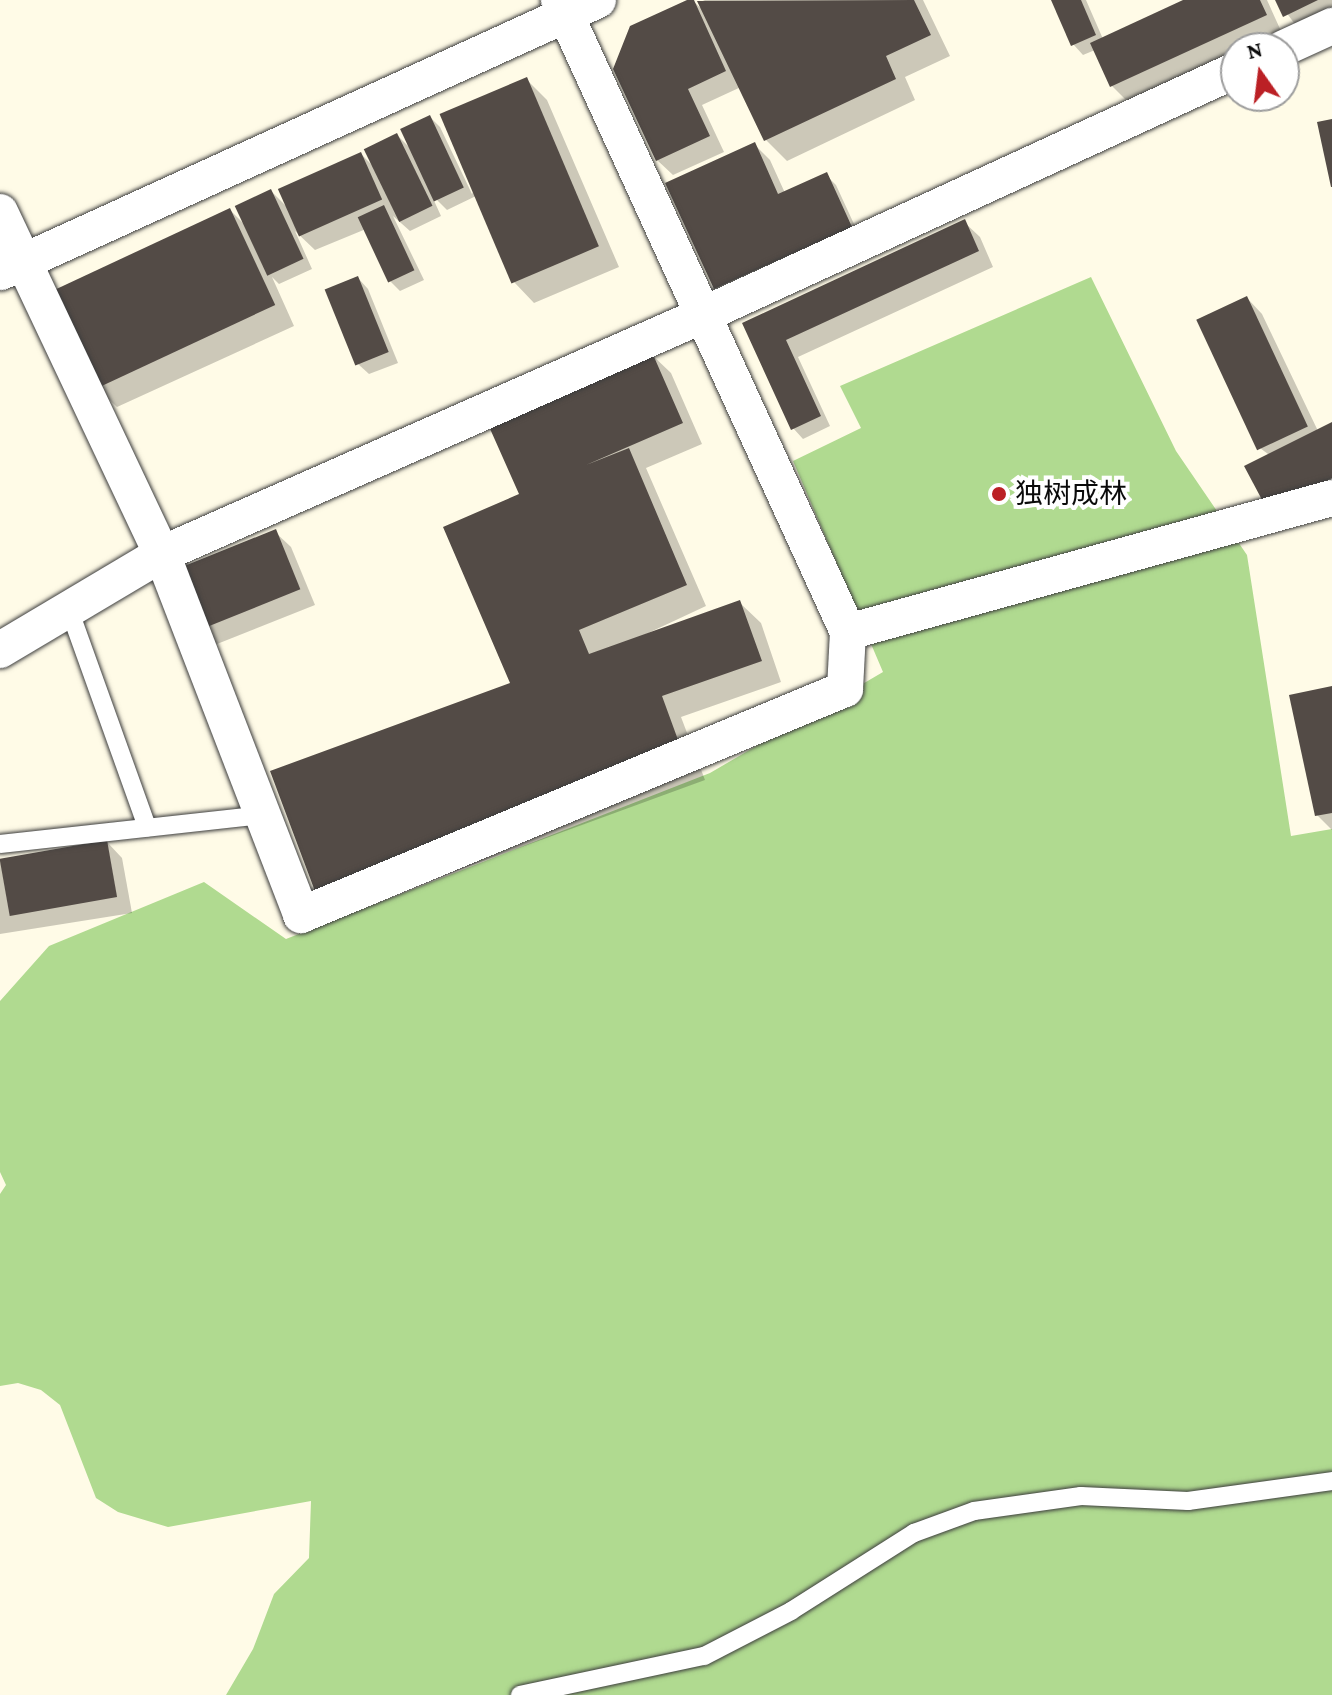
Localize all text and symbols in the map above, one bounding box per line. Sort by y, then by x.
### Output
north arrow [1220,32,1300,112]
text: N [1244,36,1265,64]
place label: 独树成林 [1015,477,1127,511]
marker: 独树成林 [990,485,1008,503]

